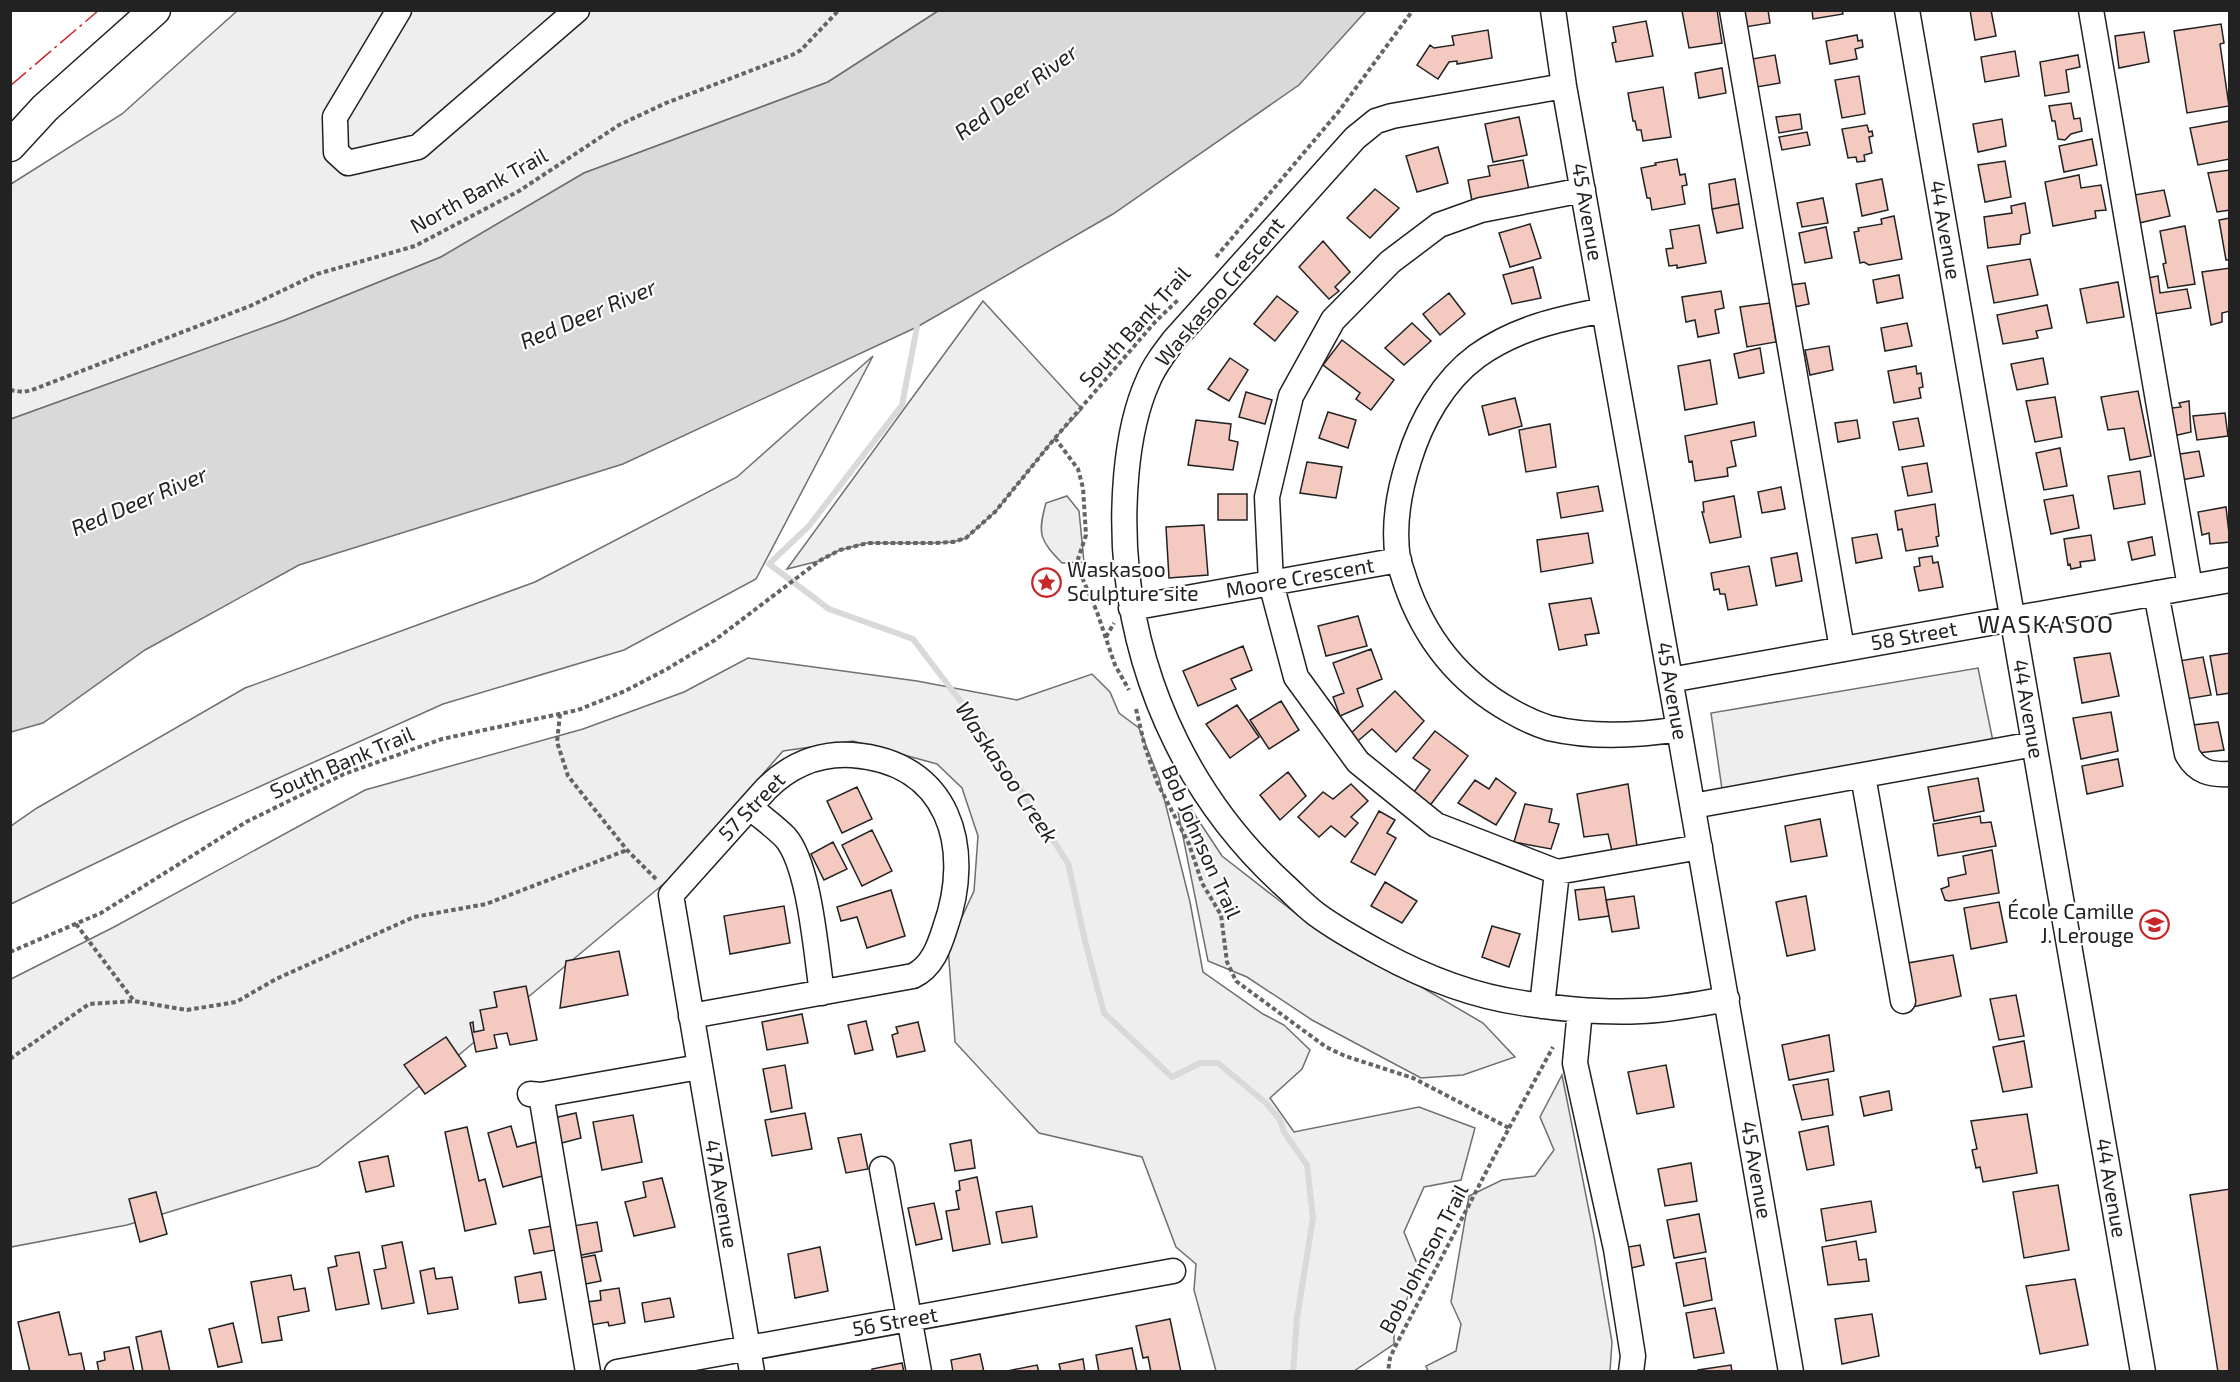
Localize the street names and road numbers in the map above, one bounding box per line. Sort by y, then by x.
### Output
street label: North Bank Trail [405,141,552,238]
street label: 45 Avenue [1568,161,1609,263]
street label: 44 Avenue [1925,178,1968,281]
street label: Waskasoo Crescent [1149,211,1289,371]
street label: South Bank Trail [1073,260,1195,391]
street label: Moore Crescent [1224,551,1376,602]
street label: 58 Street [1869,615,1959,654]
street label: 45 Avenue [1653,640,1694,742]
street label: 44 Avenue [2008,657,2051,760]
street label: South Bank Trail [266,720,418,803]
street label: Bob Johnson Trail [1157,761,1248,923]
street label: 57 Street [712,767,789,845]
street label: 45 Avenue [1737,1119,1778,1221]
street label: 44 Avenue [2091,1136,2134,1239]
street label: 47A Avenue [701,1137,744,1250]
street label: Bob Johnson Trail [1373,1179,1473,1337]
street label: 56 Street [850,1301,939,1340]

